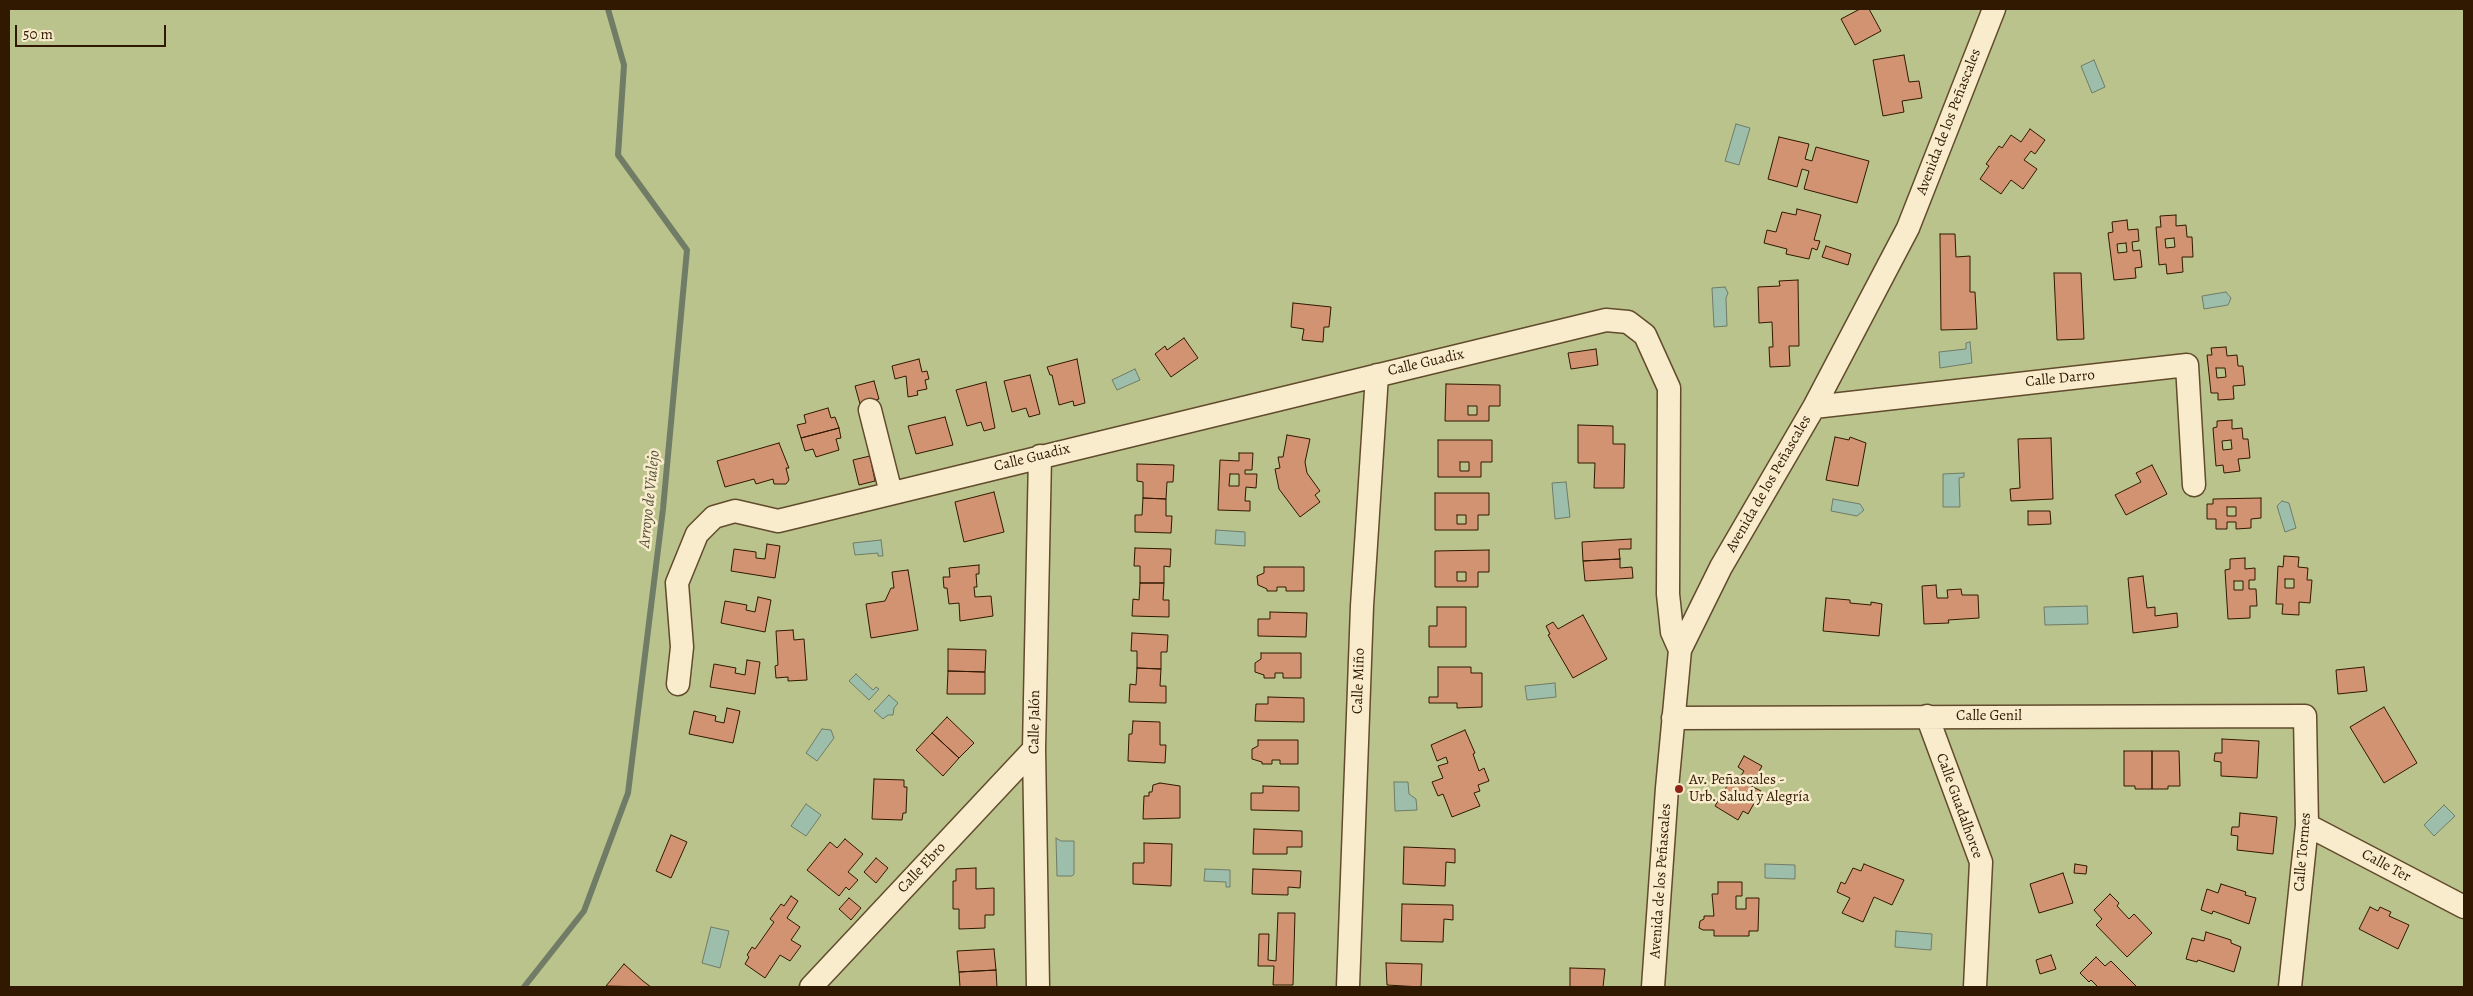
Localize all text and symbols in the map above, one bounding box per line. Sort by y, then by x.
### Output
scale bar [18,15,169,47]
text: 50 m [23,24,53,44]
street label: Avenida de los Peñascales [1913,46,1985,198]
street label: Calle Guadix [1386,346,1466,380]
street label: Calle Darro [2024,366,2096,392]
street label: Avenida de los Peñascales [1722,412,1816,556]
street label: Calle Guadix [992,440,1072,476]
water label: Arroyo de Vialejo [635,449,665,549]
street label: Calle Miño [1349,648,1369,714]
street label: Calle Jalón [1025,690,1045,754]
street label: Calle Genil [1956,707,2022,725]
street label: Calle Guadalhorce [1932,751,1986,861]
place label: Av. Peñascales - Urb. Salud y Alegría [1689,771,1809,806]
marker: Av. Peñascales - Urb. Salud y Alegría [1673,783,1685,795]
street label: Avenida de los Peñascales [1647,803,1675,959]
street label: Calle Tormes [2291,812,2315,892]
street label: Calle Ebro [894,839,950,897]
street label: Calle Ter [2358,846,2414,886]

